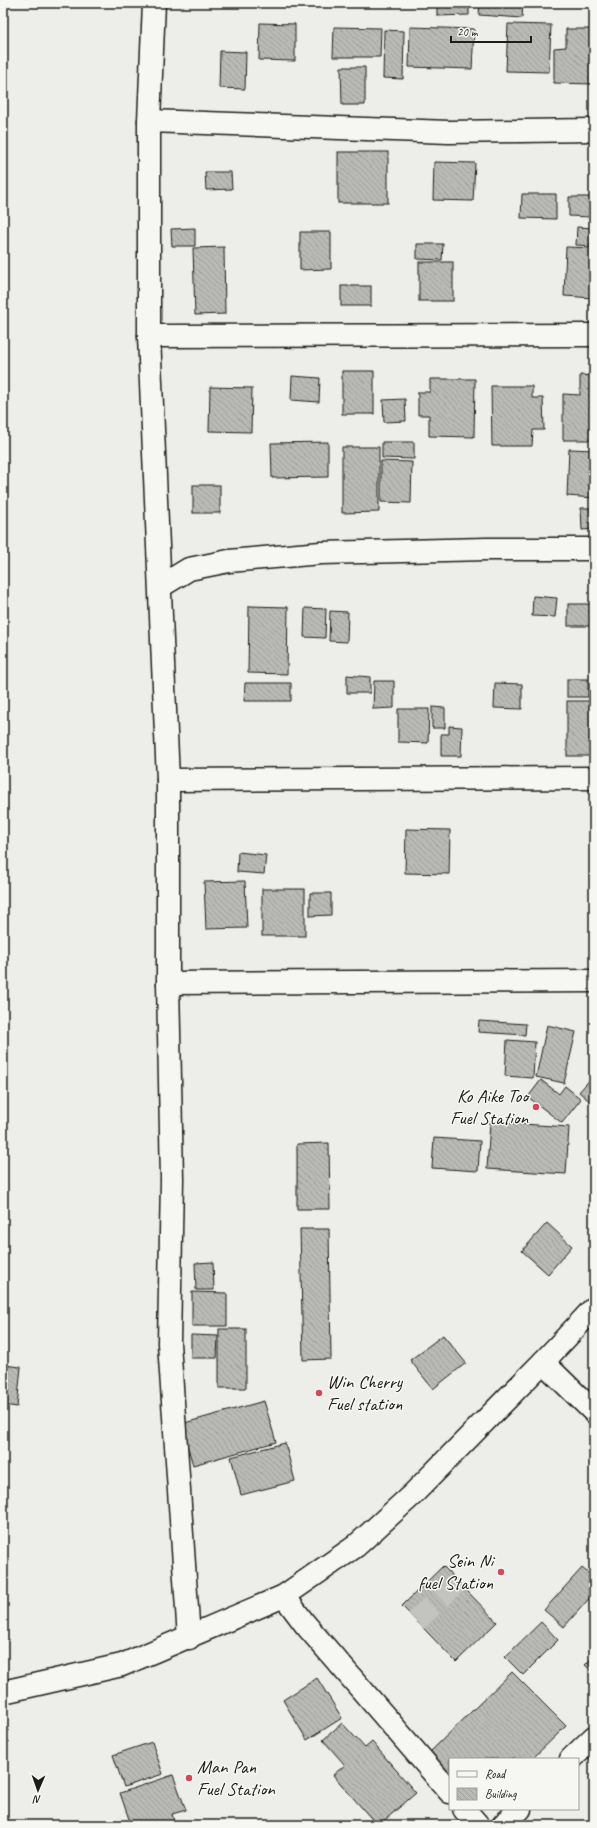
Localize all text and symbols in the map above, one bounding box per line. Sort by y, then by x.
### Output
scale bar [451,18,531,44]
text: 20 m [457,24,479,40]
place label: Ko Aike Too Fuel Station [450,1084,530,1130]
marker: Ko Aike Too Fuel Station [531,1102,541,1112]
place label: Win Cherry Fuel station [327,1370,404,1416]
marker: Win Cherry Fuel station [314,1388,324,1398]
place label: Sein Ni fuel Station [418,1549,495,1595]
marker: Sein Ni fuel Station [496,1567,506,1577]
place label: Man Pan Fuel Station [197,1755,275,1801]
legend [449,1758,579,1810]
text: Road [485,1766,507,1782]
north arrow [18,1770,58,1810]
marker: Man Pan Fuel Station [184,1773,194,1783]
text: Building [485,1786,517,1802]
text: N [32,1793,41,1807]

